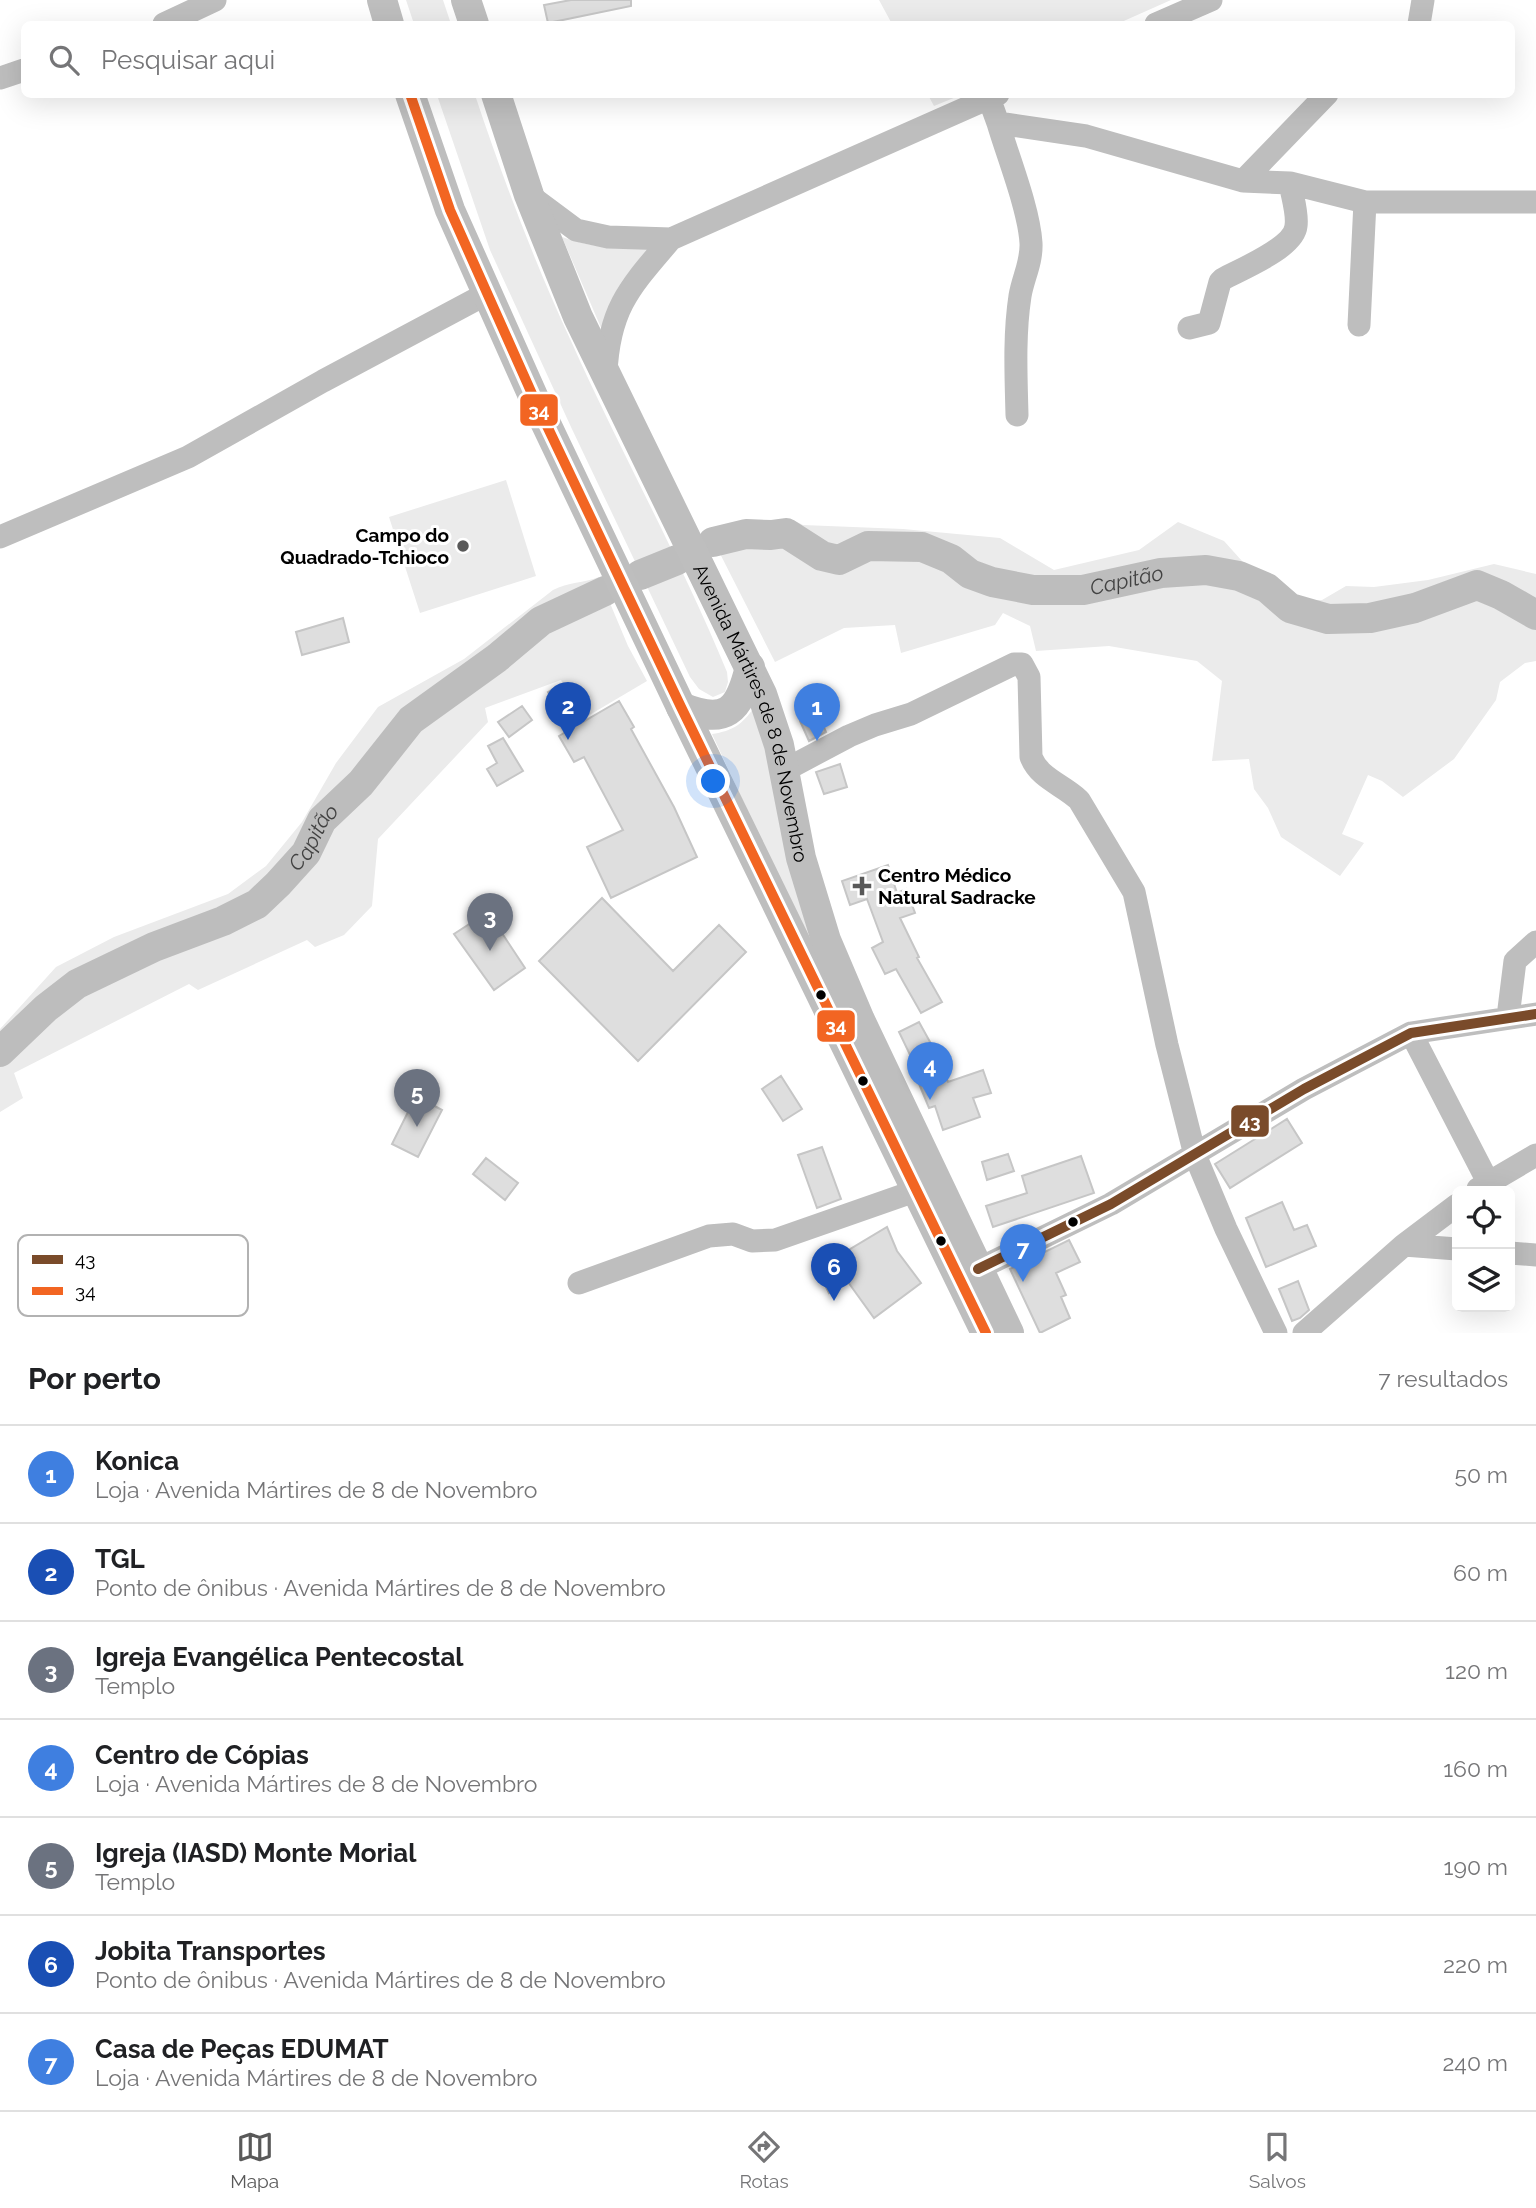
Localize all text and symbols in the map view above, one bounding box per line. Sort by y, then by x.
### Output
search box [21,21,1515,98]
icon: search [45,41,83,79]
text: Pesquisar aqui [101,45,275,75]
line badge: 34 [519,393,559,427]
text: 34 [528,399,550,421]
place label: Campo do Quadrado-Tchioco [280,524,449,568]
marker: Campo do Quadrado-Tchioco [455,538,471,554]
street label: Avenida Mártires de 8 de Novembro [689,560,813,864]
water label: Capitão [1088,560,1166,600]
pin: 2 [545,682,591,740]
pin: 1 [794,683,840,741]
your location [696,764,730,798]
water label: Capitão [283,798,343,876]
place label: Centro Médico Natural Sadracke [878,864,1036,908]
marker: Centro Médico Natural Sadracke [852,876,872,896]
pin: 3 [467,893,513,951]
unlabelled marker [814,988,828,1002]
line badge: 34 [816,1009,856,1043]
text: 34 [825,1014,847,1036]
pin: 4 [907,1042,953,1100]
pin: 5 [394,1069,440,1127]
unlabelled marker [856,1074,870,1088]
line badge: 43 [1230,1104,1270,1138]
text: 43 [1239,1110,1261,1132]
map controls [1452,1186,1515,1312]
button: locate [1452,1186,1515,1249]
unlabelled marker [1066,1215,1080,1229]
pin: 7 [1000,1224,1046,1282]
unlabelled marker [934,1234,948,1248]
legend [18,1235,248,1316]
pin: 6 [811,1243,857,1301]
text: 43 [75,1248,96,1270]
button: layers [1452,1249,1515,1312]
text: 34 [75,1280,96,1302]
text: Por perto [28,1361,161,1396]
text: 7 resultados [1378,1365,1508,1392]
text: Konica [95,1446,179,1476]
text: 1 [45,1461,57,1488]
text: 50 m [1454,1461,1508,1488]
text: Loja · Avenida Mártires de 8 de Novembro [95,1476,537,1503]
text: TGL [95,1544,145,1574]
text: 2 [45,1559,57,1586]
text: 60 m [1453,1559,1508,1586]
text: Ponto de ônibus · Avenida Mártires de 8 de Novembro [95,1574,666,1601]
text: Igreja Evangélica Pentecostal [95,1642,464,1672]
text: 3 [45,1657,57,1684]
text: 120 m [1445,1657,1508,1684]
text: Templo [95,1672,175,1699]
text: Centro de Cópias [95,1740,309,1770]
text: 4 [44,1755,58,1782]
text: 160 m [1443,1755,1508,1782]
text: Loja · Avenida Mártires de 8 de Novembro [95,1770,537,1797]
text: Igreja (IASD) Monte Morial [95,1838,416,1868]
text: 5 [45,1853,57,1880]
text: 190 m [1444,1853,1508,1880]
text: Templo [95,1868,175,1895]
text: Jobita Transportes [95,1936,326,1966]
text: 6 [44,1951,58,1978]
text: 220 m [1443,1951,1508,1978]
text: Ponto de ônibus · Avenida Mártires de 8 de Novembro [95,1966,666,1993]
text: Casa de Peças EDUMAT [95,2034,389,2064]
text: 7 [45,2049,57,2076]
text: 240 m [1442,2049,1508,2076]
text: Loja · Avenida Mártires de 8 de Novembro [95,2064,537,2091]
tab: Mapa [230,2128,279,2192]
tab: Rotas [739,2128,789,2192]
tab: Salvos [1249,2128,1306,2192]

